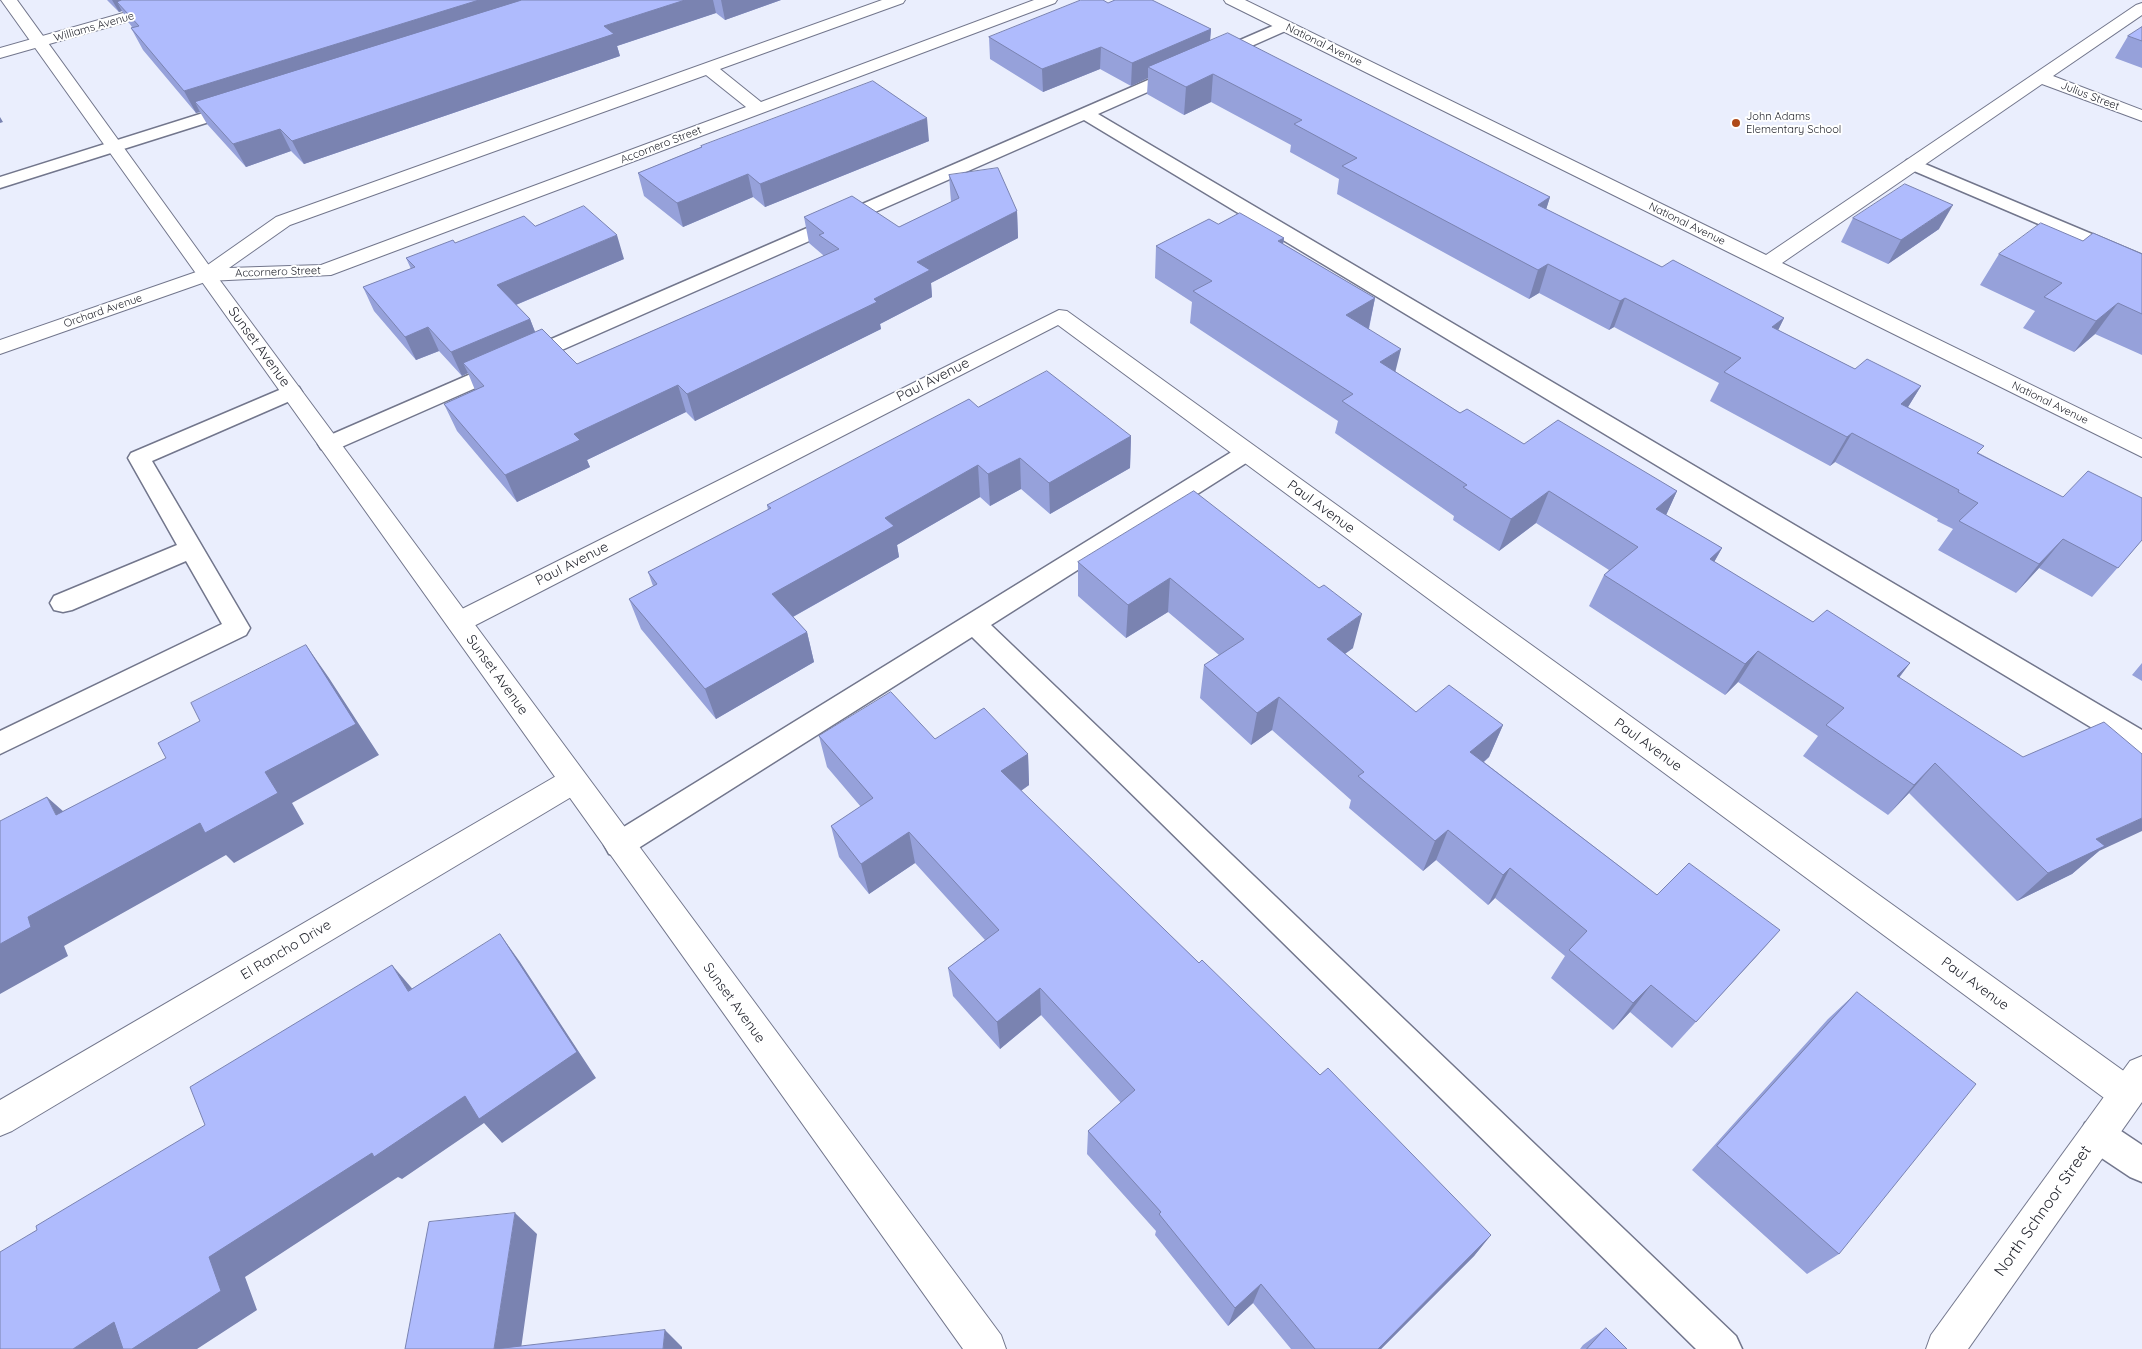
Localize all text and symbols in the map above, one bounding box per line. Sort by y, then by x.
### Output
street label: Williams Avenue [52,9,136,45]
street label: National Avenue [1284,21,1364,69]
street label: Julius Street [2059,79,2121,113]
place label: John Adams Elementary School [1746,110,1841,136]
marker: John Adams Elementary School [1730,117,1742,129]
street label: Accornero Street [619,123,703,167]
street label: National Avenue [1647,200,1727,248]
street label: Accornero Street [235,264,321,280]
street label: Orchard Avenue [62,291,144,331]
street label: Sunset Avenue [224,304,294,390]
street label: Paul Avenue [894,354,972,406]
street label: National Avenue [2010,379,2090,427]
street label: Paul Avenue [1284,477,1358,537]
street label: Paul Avenue [533,538,611,590]
street label: Sunset Avenue [462,632,532,718]
street label: Paul Avenue [1611,715,1685,775]
street label: El Rancho Drive [238,916,334,984]
street label: Paul Avenue [1938,954,2012,1014]
street label: Sunset Avenue [699,960,769,1046]
street label: North Schnoor Street [1991,1142,2095,1280]

